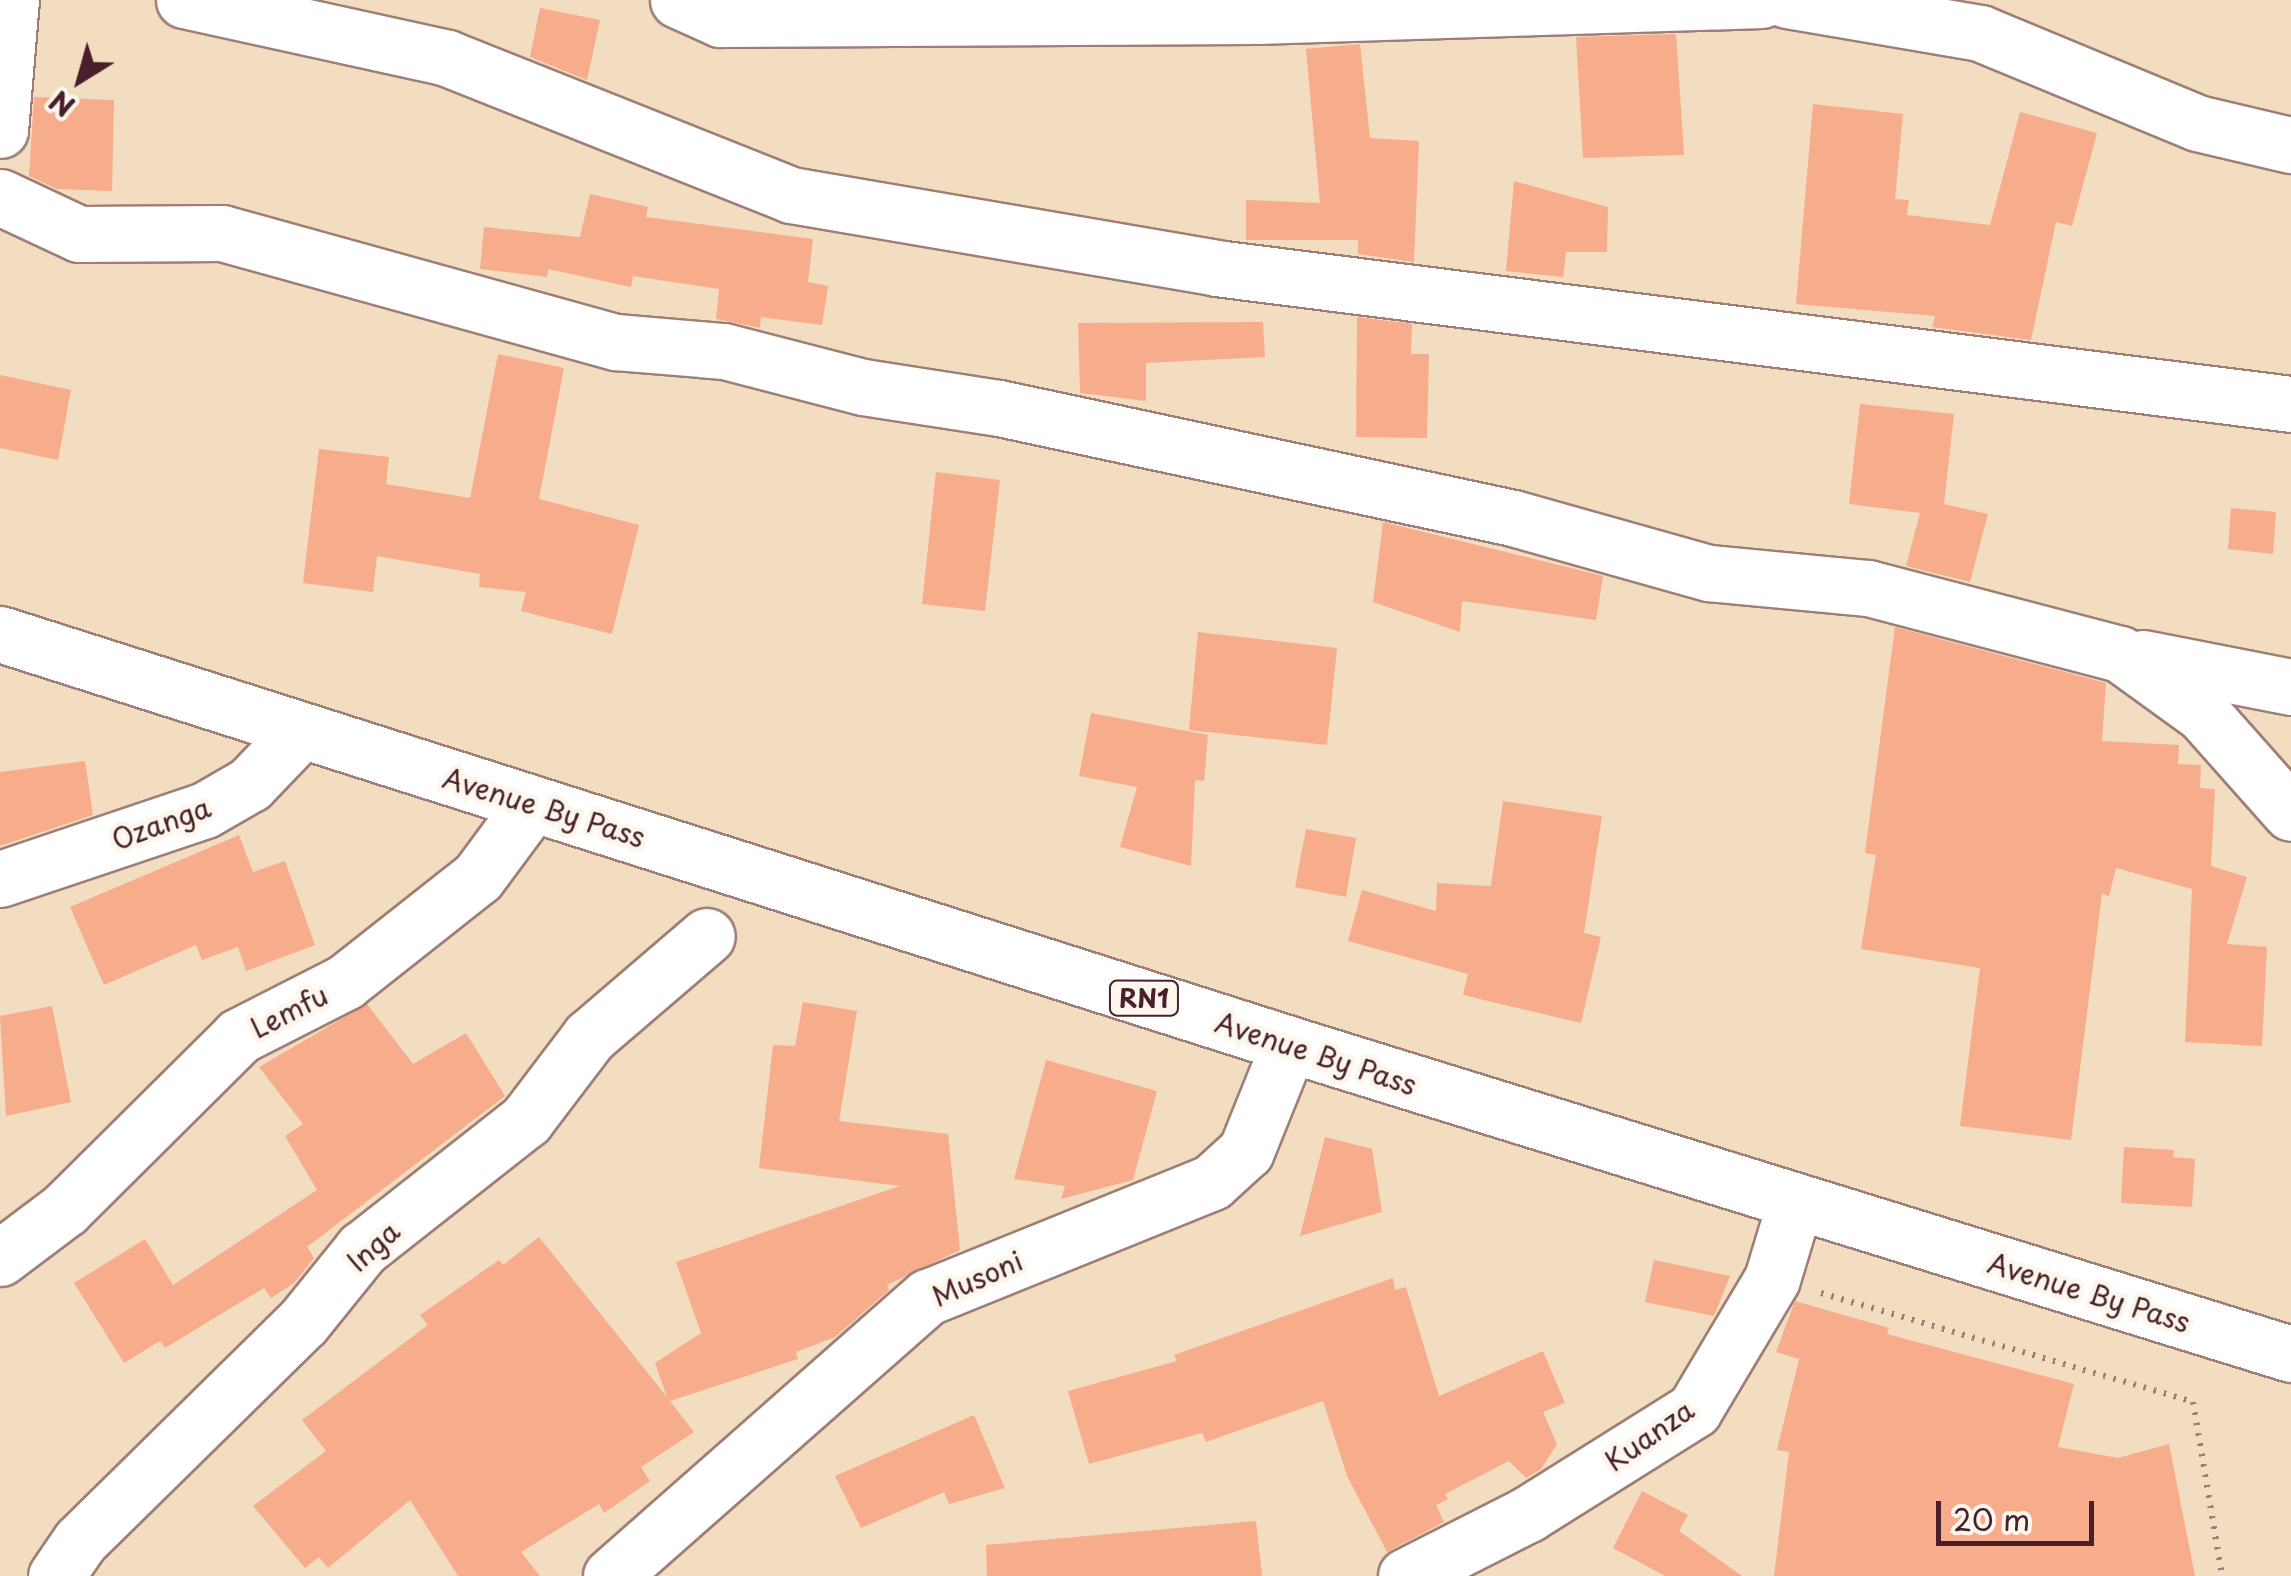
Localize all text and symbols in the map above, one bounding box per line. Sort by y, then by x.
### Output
north arrow [30,30,130,130]
text: N [40,81,83,128]
street label: Avenue By Pass [440,761,648,853]
street label: Ozanga [107,790,215,856]
street label: Lemfu [245,977,333,1045]
road number: RN1 [1106,978,1182,1018]
street label: Avenue By Pass [1212,1005,1420,1101]
street label: Inga [340,1214,406,1278]
street label: Musoni [926,1243,1028,1313]
street label: Avenue By Pass [1985,1246,2193,1338]
street label: Kuanza [1598,1392,1700,1478]
scale bar [1941,1481,2098,1543]
text: 20 m [1953,1496,2030,1541]

